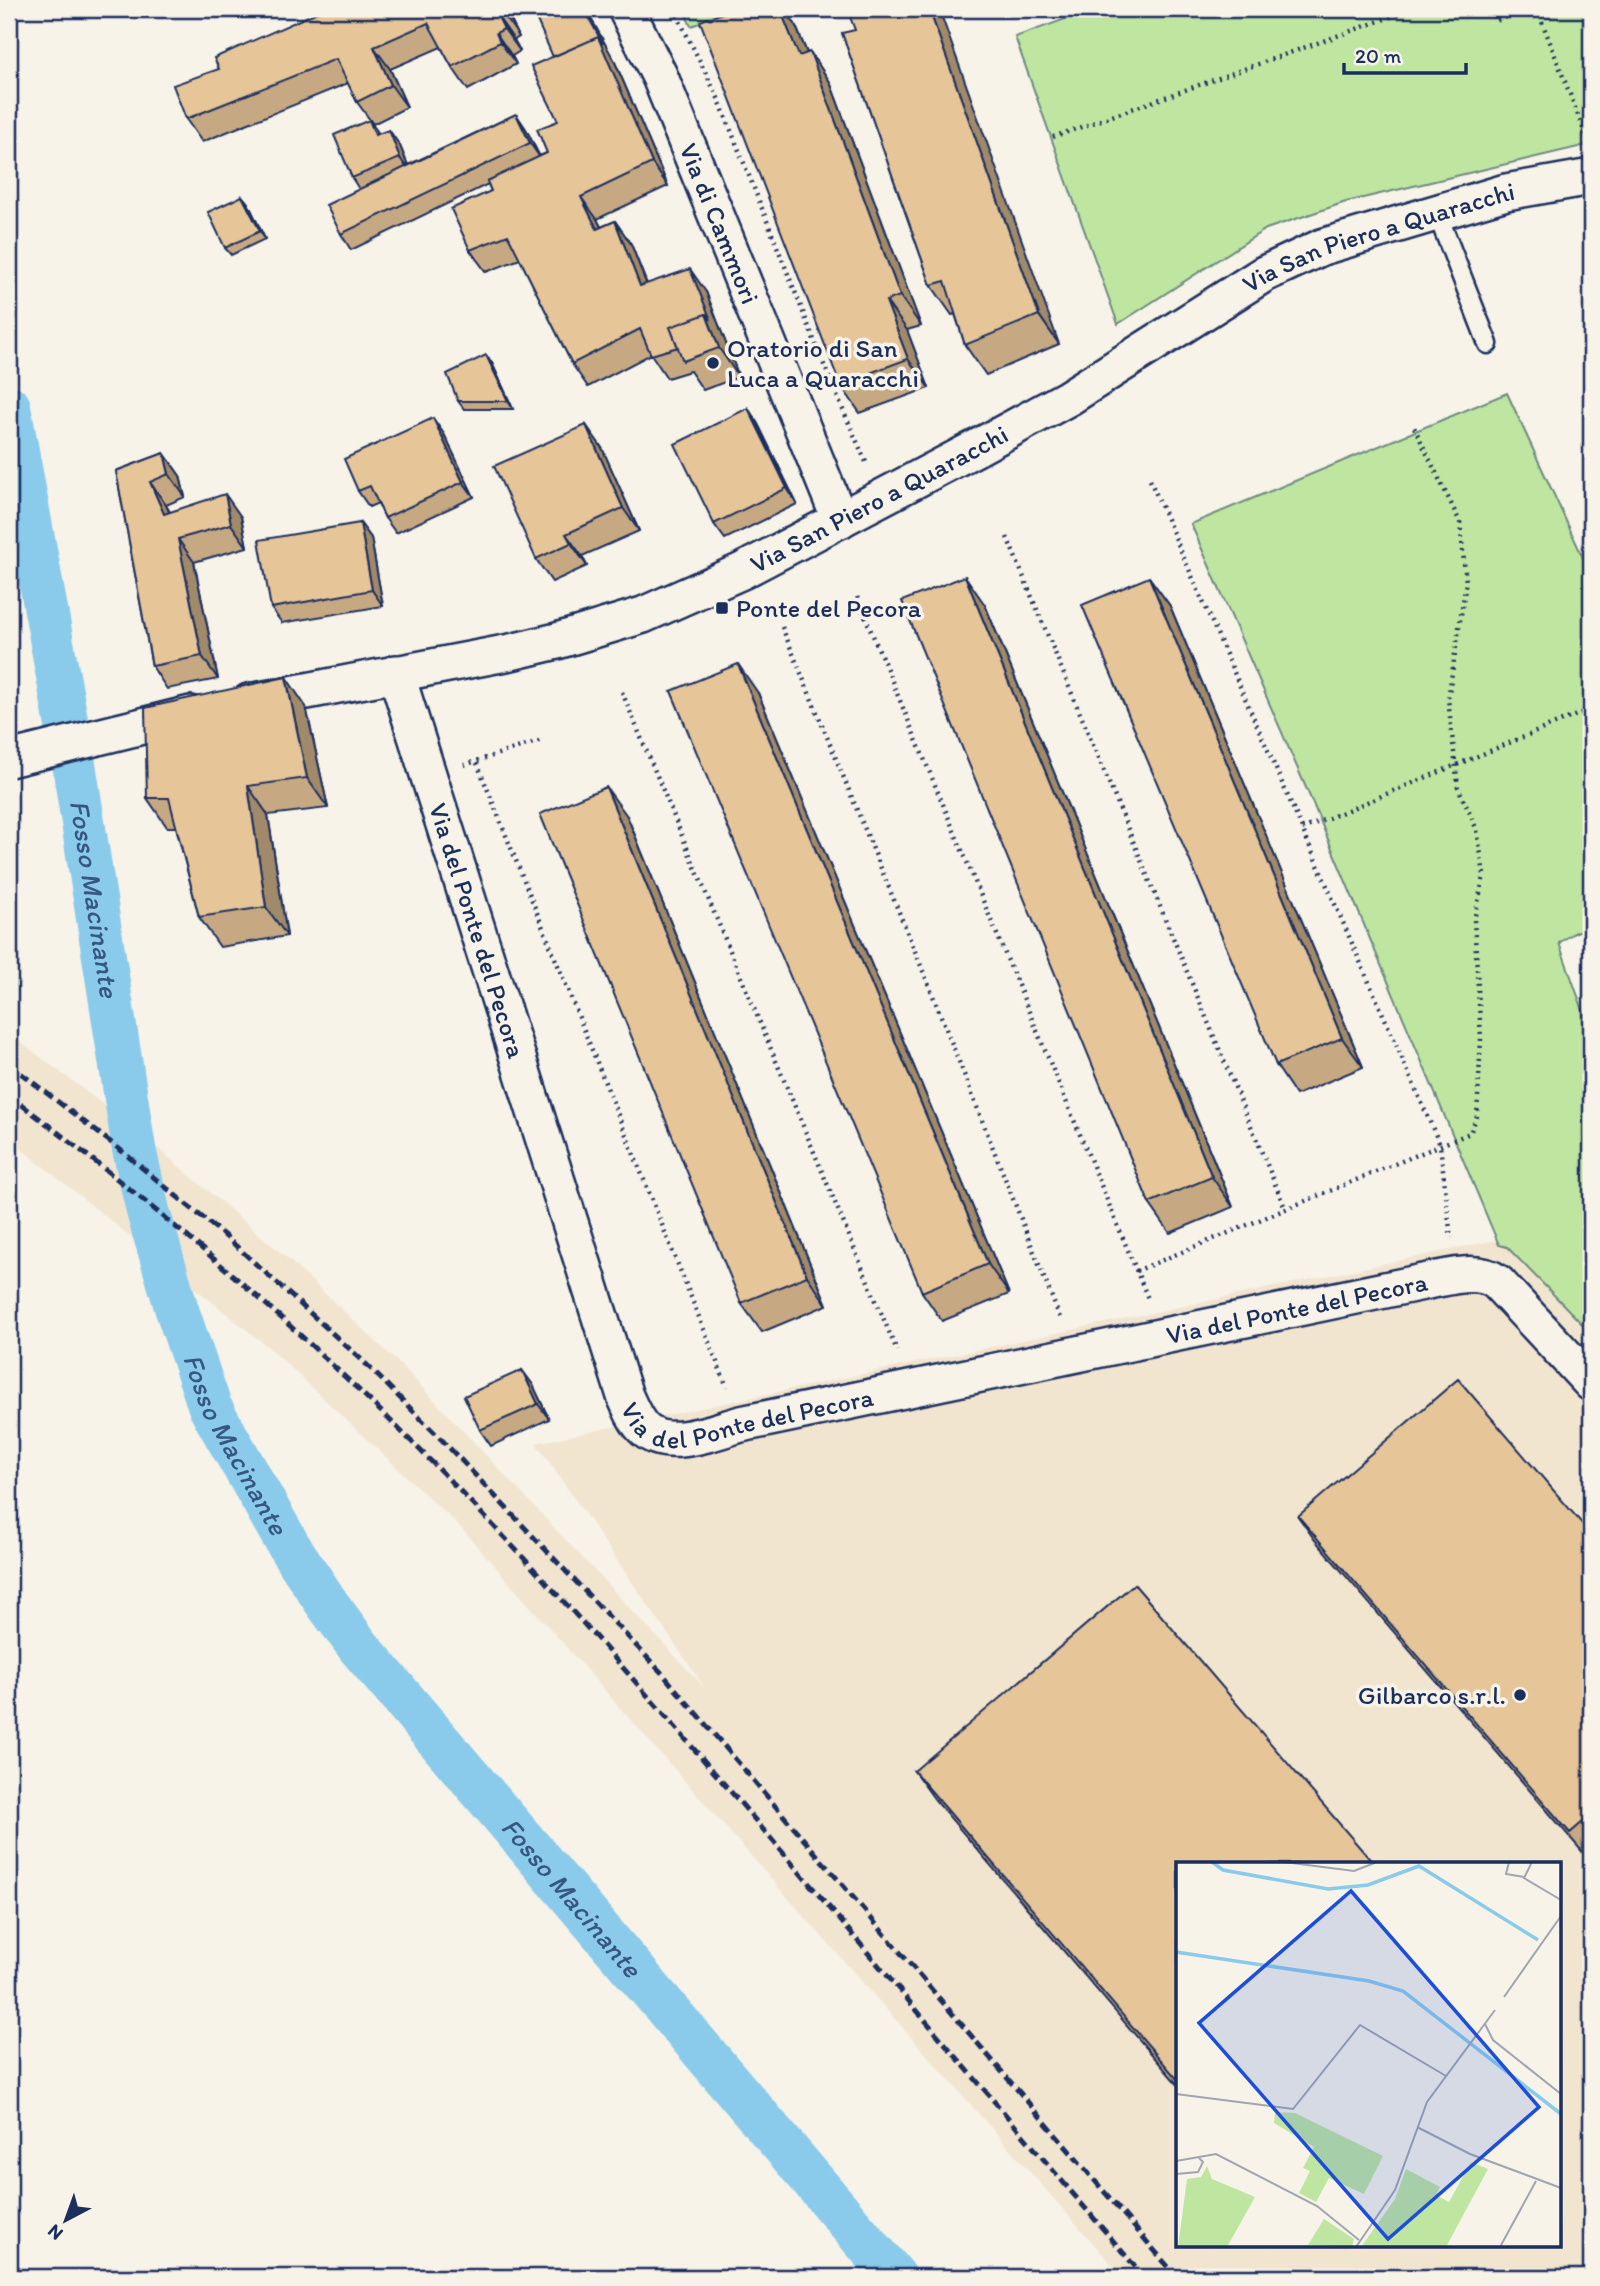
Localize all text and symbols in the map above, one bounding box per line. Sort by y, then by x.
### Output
scale bar [1344,32,1467,76]
text: 20 m [1355,43,1402,68]
street label: Via di Cammori [673,138,766,308]
street label: Via San Piero a Quaracchi [1236,175,1517,300]
place label: Oratorio di San Luca a Quaracchi [727,332,919,394]
marker: Oratorio di San Luca a Quaracchi [705,355,721,371]
street label: Via San Piero a Quaracchi [745,418,1013,580]
place label: Ponte del Pecora [736,592,922,624]
marker: Ponte del Pecora [714,600,730,616]
water label: Fosso Macinante [63,797,127,1001]
street label: Via del Ponte del Pecora [422,799,533,1062]
street label: Via del Ponte del Pecora [1164,1265,1431,1351]
water label: Fosso Macinante [176,1349,297,1542]
street label: Via del Ponte del Pecora [621,1375,887,1411]
text: Via del Ponte del Pecora [614,1381,877,1455]
place label: Gilbarco s.r.l. [1358,1679,1506,1711]
marker: Gilbarco s.r.l. [1512,1687,1528,1703]
water label: Fosso Macinante [494,1810,650,1985]
inset map [1176,1862,1562,2248]
north arrow [32,2184,102,2254]
text: N [43,2220,68,2245]

